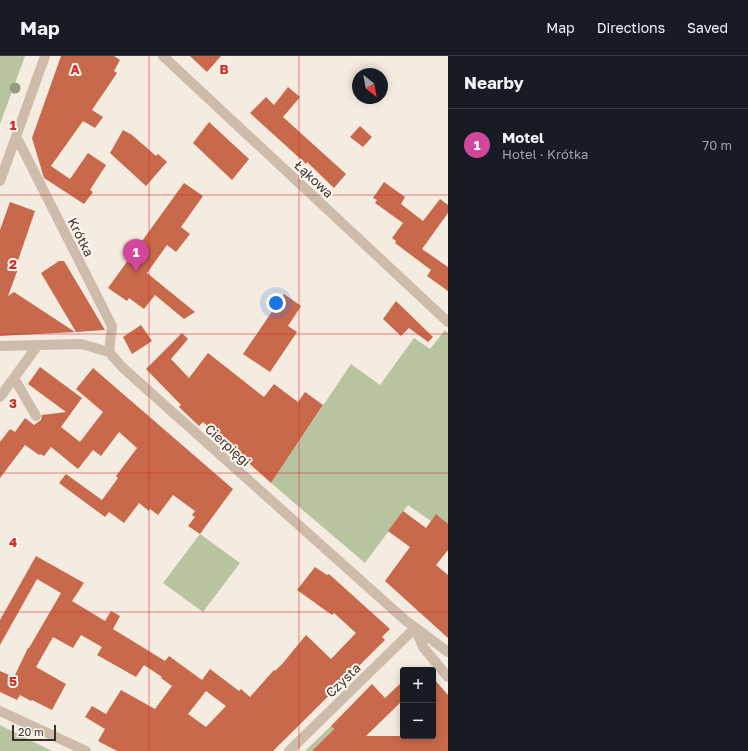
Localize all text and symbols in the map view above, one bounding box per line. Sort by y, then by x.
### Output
text: Map [20,16,60,39]
text: Map [546,19,575,36]
text: Directions [597,19,665,36]
text: Saved [687,19,728,36]
text: A [70,61,80,77]
text: B [219,61,229,77]
north arrow [352,68,388,104]
text: Nearby [464,72,524,93]
text: 1 [10,117,17,133]
text: Motel [502,128,544,146]
text: 1 [474,137,480,153]
text: 70 m [702,137,732,153]
text: Hotel · Krótka [502,146,588,162]
street label: Łąkowa [291,157,337,201]
street label: Krótka [64,215,98,259]
pin: 1 [123,239,149,272]
text: 2 [9,256,17,272]
your location [266,293,286,313]
text: 3 [9,395,17,411]
street label: Cierpięgi [202,421,254,469]
text: 4 [9,534,17,550]
street label: Czysta [322,660,364,700]
map controls [400,667,436,739]
button: + [400,667,436,703]
text: 5 [9,673,17,689]
button: − [400,703,436,739]
scale bar [12,723,56,742]
text: 20 m [18,725,44,738]

